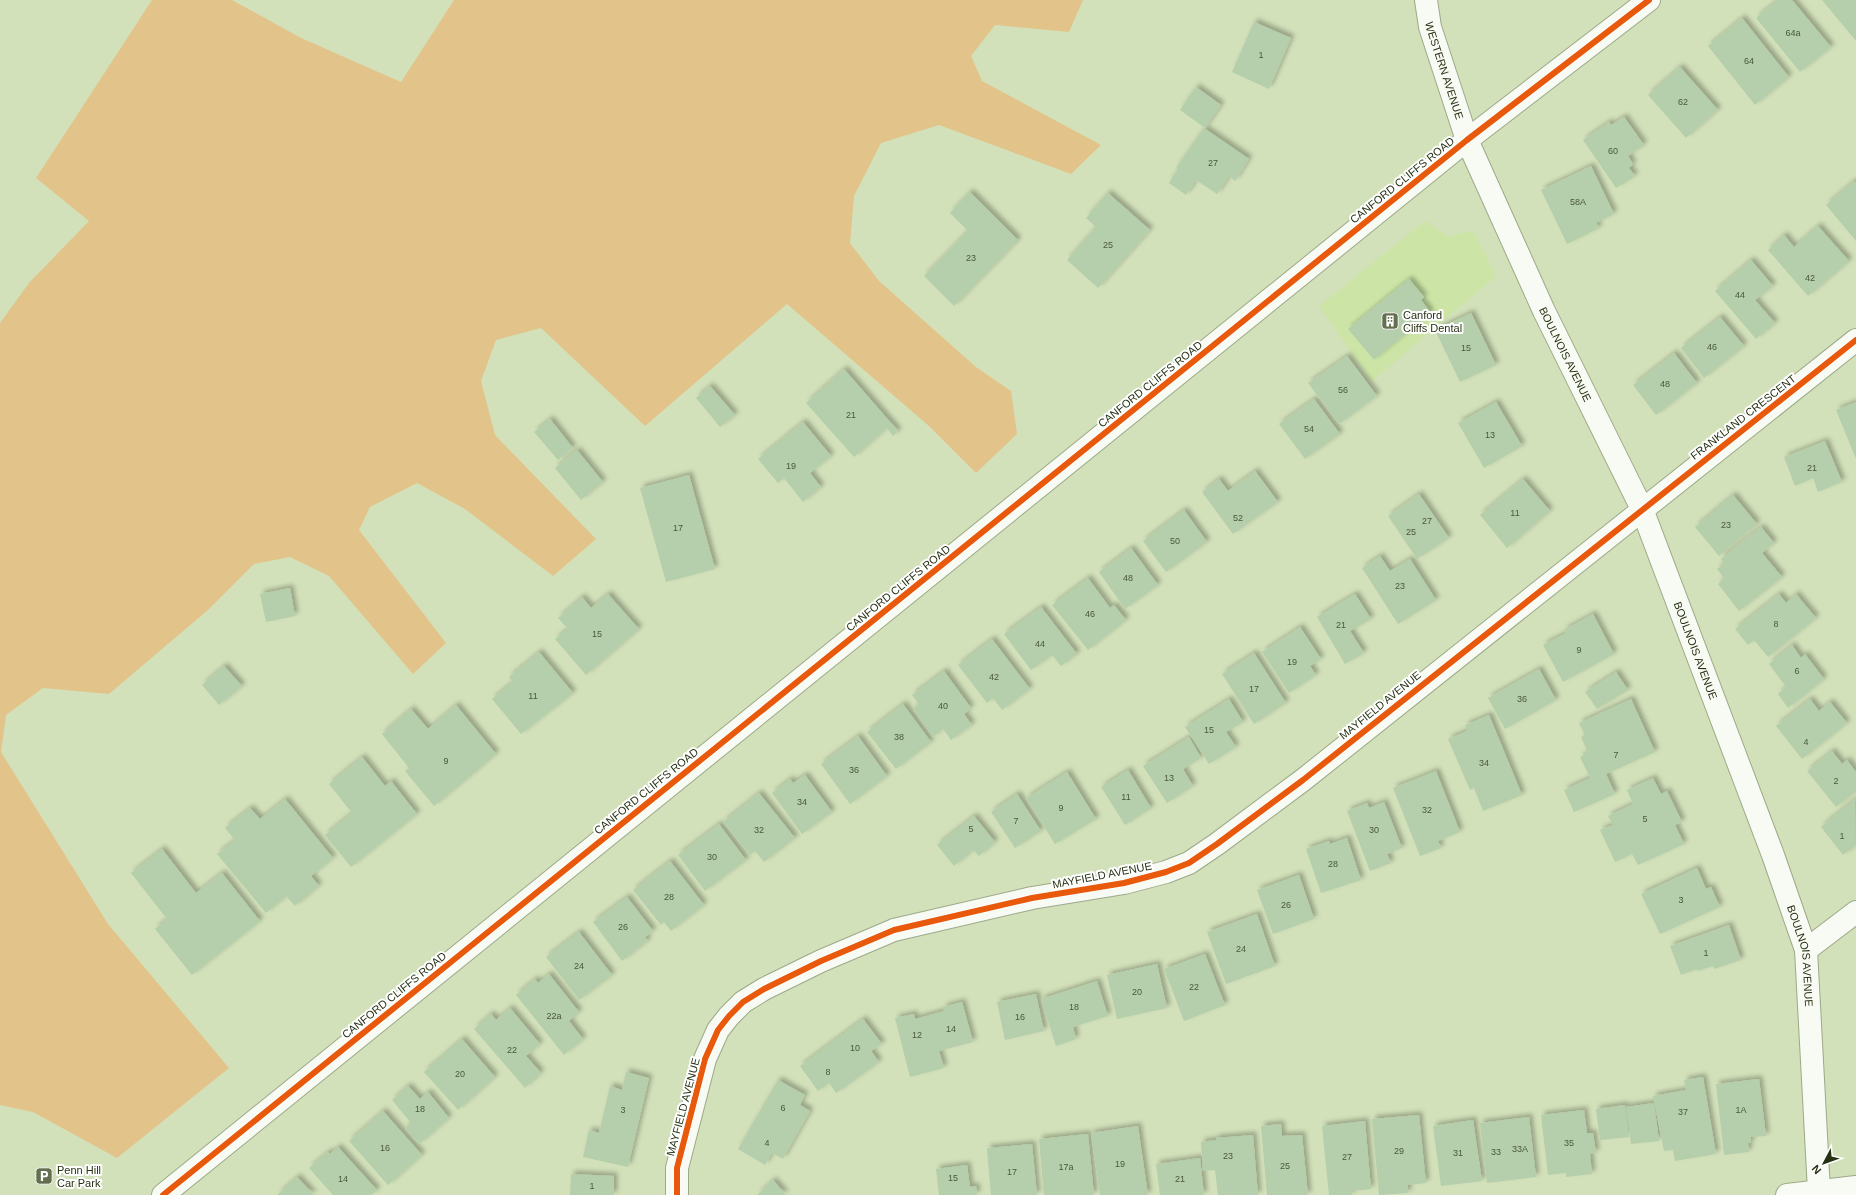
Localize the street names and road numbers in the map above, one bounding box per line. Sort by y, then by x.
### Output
street label: WESTERN AVENUE [1423,21,1466,121]
street label: CANFORD CLIFFS ROAD [1348,134,1456,226]
street label: BOULNOIS AVENUE [1537,305,1594,403]
street label: CANFORD CLIFFS ROAD [1096,338,1204,430]
street label: FRANKLAND CRESCENT [1688,372,1798,462]
street label: CANFORD CLIFFS ROAD [844,542,952,634]
street label: BOULNOIS AVENUE [1672,600,1720,701]
street label: MAYFIELD AVENUE [1337,669,1423,741]
street label: CANFORD CLIFFS ROAD [592,745,700,837]
street label: MAYFIELD AVENUE [1051,859,1153,891]
street label: BOULNOIS AVENUE [1785,904,1815,1007]
street label: CANFORD CLIFFS ROAD [340,949,448,1041]
street label: MAYFIELD AVENUE [664,1057,702,1157]

